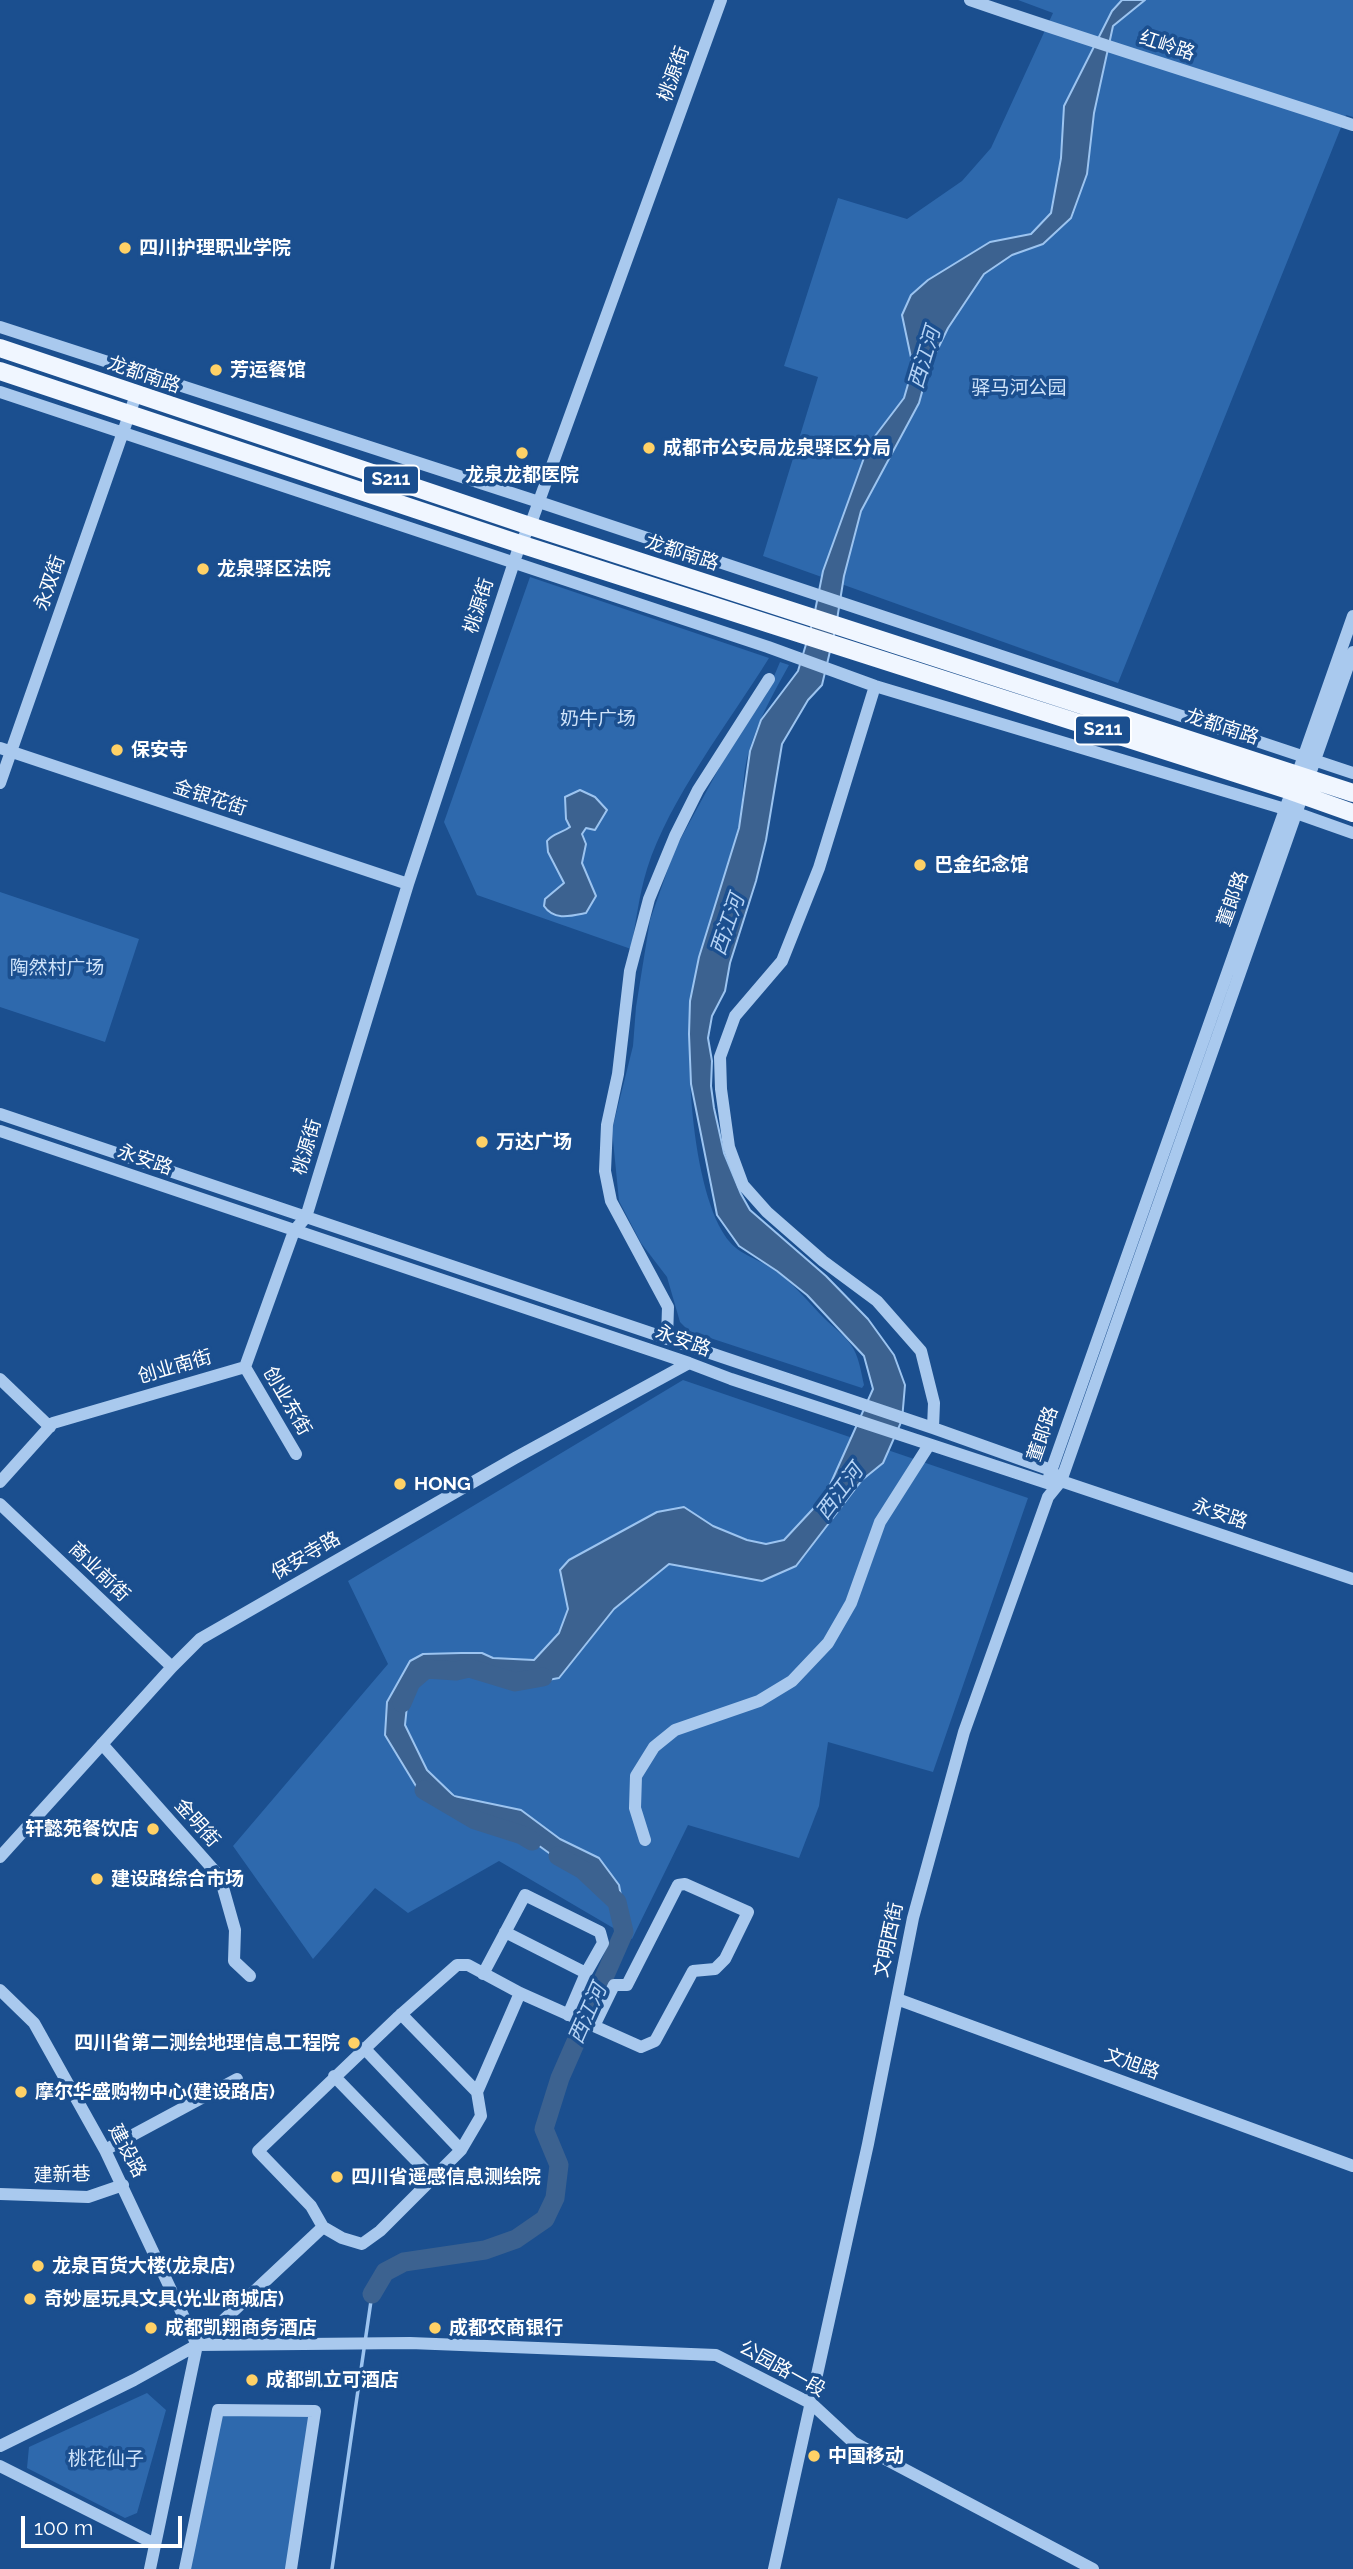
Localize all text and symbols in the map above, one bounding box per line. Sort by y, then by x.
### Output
street label: 红岭路 [1136,26,1198,66]
street label: 桃源街 [654,43,694,105]
place label: 四川护理职业学院 [139,237,291,259]
marker: 四川护理职业学院 [117,240,133,256]
water label: 西江河 [904,324,946,392]
street label: 龙都南路 [104,352,184,398]
place label: 芳运餐馆 [230,359,306,381]
marker: 芳运餐馆 [208,362,224,378]
park label: 驿马河公园 [972,377,1066,399]
place label: 成都市公安局龙泉驿区分局 [663,437,891,459]
marker: 成都市公安局龙泉驿区分局 [641,440,657,456]
marker: 龙泉龙都医院 [514,445,530,461]
place label: 龙泉龙都医院 [465,464,579,486]
road number: S211 [363,466,419,494]
street label: 龙都南路 [642,530,722,576]
street label: 永双街 [30,552,70,614]
place label: 龙泉驿区法院 [217,558,331,580]
marker: 龙泉驿区法院 [195,561,211,577]
street label: 桃源街 [459,575,499,637]
street label: 龙都南路 [1182,704,1262,750]
park label: 奶牛广场 [560,708,636,730]
road number: S211 [1075,716,1131,744]
place label: 保安寺 [131,739,188,761]
marker: 保安寺 [109,742,125,758]
street label: 金银花街 [170,775,250,821]
place label: 巴金纪念馆 [934,854,1029,876]
marker: 巴金纪念馆 [912,857,928,873]
street label: 董郞路 [1213,868,1253,930]
water label: 西江河 [706,891,750,959]
park label: 陶然村广场 [10,957,104,979]
street label: 桃源街 [288,1116,326,1178]
place label: 万达广场 [496,1131,572,1153]
marker: 万达广场 [474,1134,490,1150]
street label: 永安路 [114,1140,176,1180]
street label: 永安路 [652,1321,714,1361]
street label: 创业南街 [135,1346,215,1388]
street label: 创业东街 [258,1362,316,1440]
street label: 董郞路 [1023,1403,1063,1465]
water label: 西江河 [811,1459,869,1525]
place label: HONG [414,1473,471,1495]
marker: HONG [392,1476,408,1492]
street label: 永安路 [1189,1494,1251,1534]
street label: 保安寺路 [267,1527,345,1585]
street label: 商业前街 [64,1537,134,1607]
street label: 金明街 [169,1794,225,1852]
place label: 轩懿苑餐饮店 [25,1818,139,1840]
marker: 轩懿苑餐饮店 [145,1821,161,1837]
place label: 建设路综合市场 [111,1868,244,1890]
marker: 建设路综合市场 [89,1871,105,1887]
street label: 文明西街 [870,1900,908,1980]
water label: 西江河 [564,1980,612,2048]
place label: 四川省第二测绘地理信息工程院 [74,2032,340,2054]
marker: 四川省第二测绘地理信息工程院 [346,2035,362,2051]
street label: 文旭路 [1101,2044,1163,2084]
place label: 摩尔华盛购物中心(建设路店) [35,2081,275,2103]
marker: 摩尔华盛购物中心(建设路店) [13,2084,29,2100]
street label: 建设路 [104,2120,150,2182]
street label: 建新巷 [33,2163,91,2187]
place label: 四川省遥感信息测绘院 [351,2166,541,2188]
marker: 四川省遥感信息测绘院 [329,2169,345,2185]
place label: 龙泉百货大楼(龙泉店) [52,2255,235,2277]
marker: 龙泉百货大楼(龙泉店) [30,2258,46,2274]
place label: 奇妙屋玩具文具(光业商城店) [44,2288,284,2310]
marker: 奇妙屋玩具文具(光业商城店) [22,2291,38,2307]
place label: 成都凯翔商务酒店 [165,2317,317,2339]
place label: 成都农商银行 [449,2317,563,2339]
marker: 成都凯翔商务酒店 [143,2320,159,2336]
marker: 成都农商银行 [427,2320,443,2336]
street label: 公园路一段 [735,2336,829,2402]
place label: 成都凯立可酒店 [266,2369,399,2391]
marker: 成都凯立可酒店 [244,2372,260,2388]
place label: 中国移动 [828,2445,904,2467]
park label: 桃花仙子 [68,2448,144,2470]
marker: 中国移动 [806,2448,822,2464]
scale bar [24,2502,186,2546]
text: 100 m [34,2515,93,2540]

